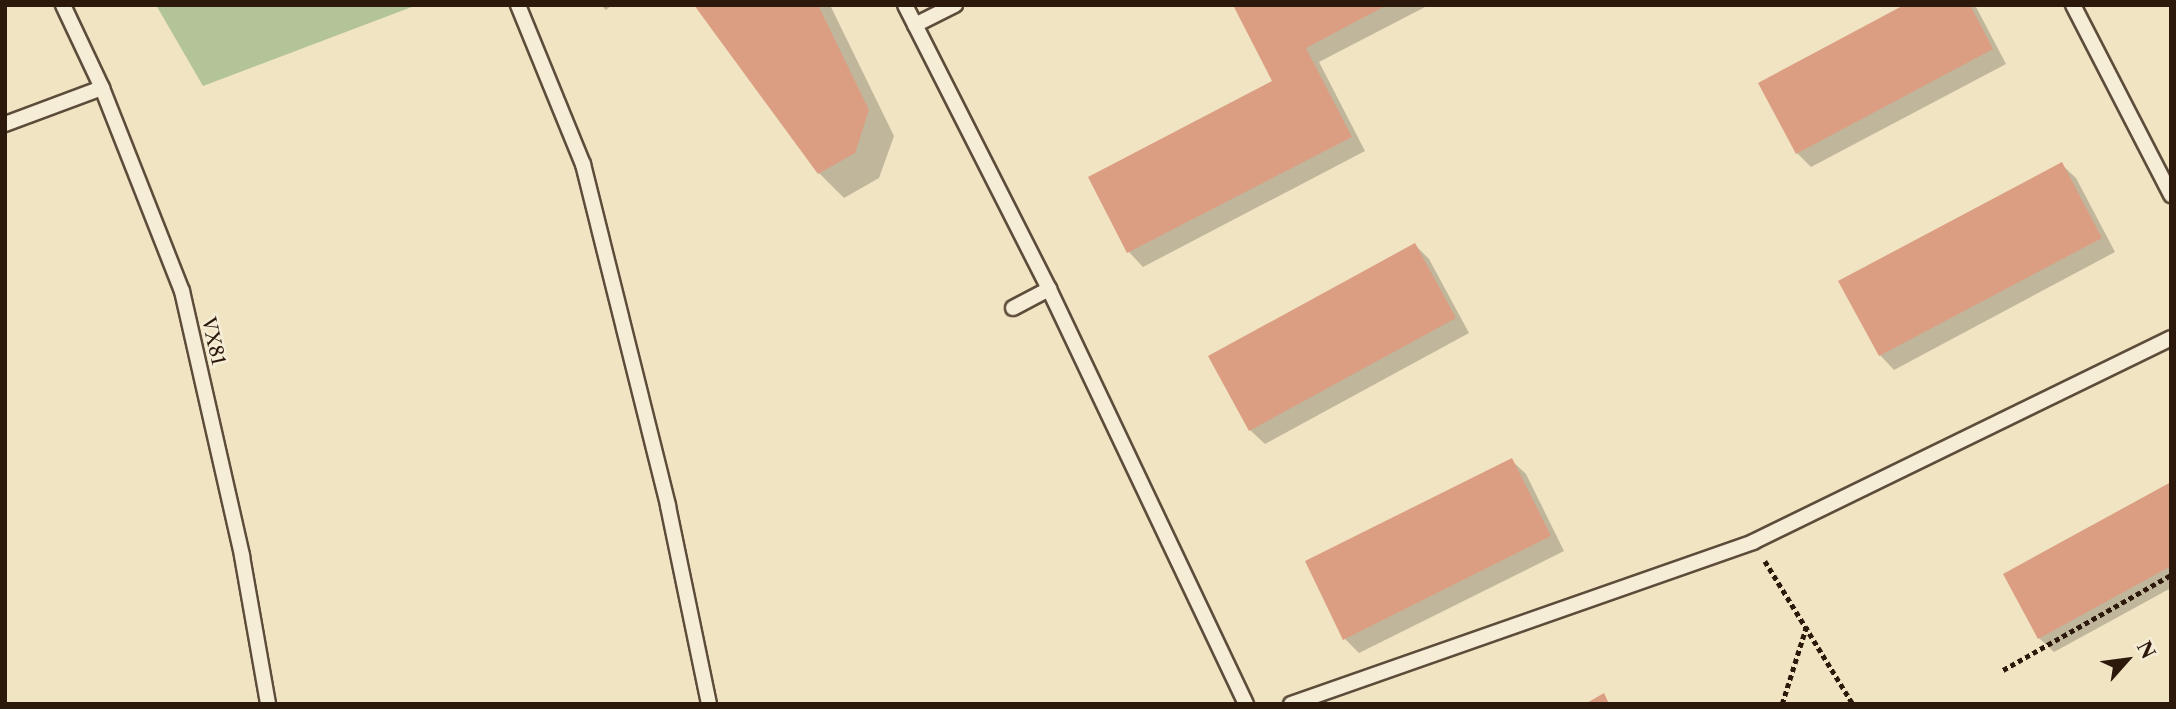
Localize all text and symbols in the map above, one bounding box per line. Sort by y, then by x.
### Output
street label: VX81 [197,315,229,367]
north arrow [2092,625,2162,695]
text: N [2132,637,2160,663]

